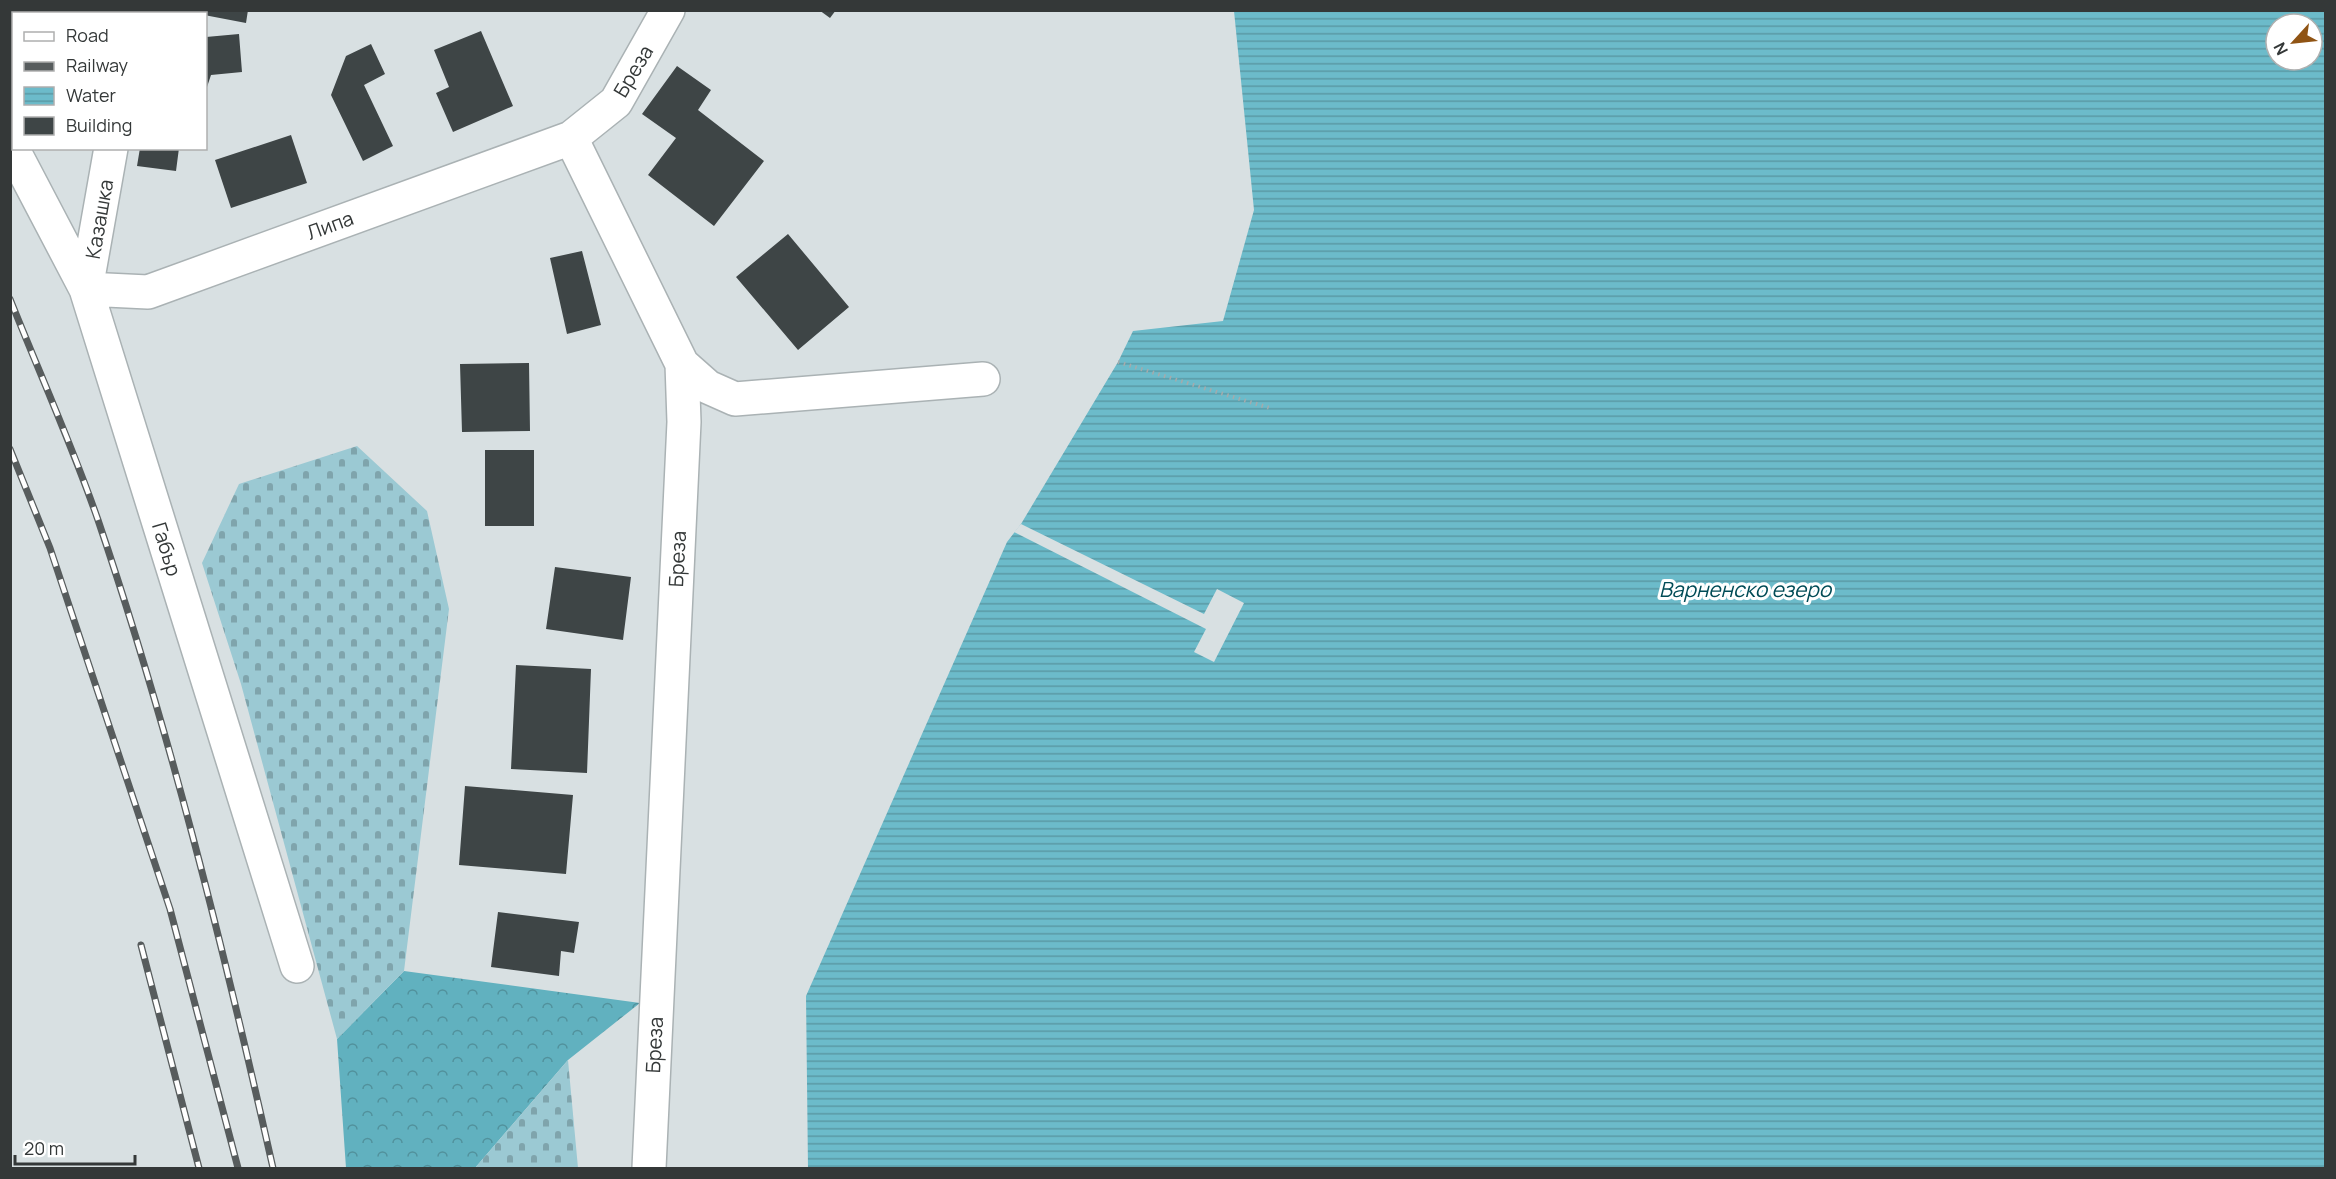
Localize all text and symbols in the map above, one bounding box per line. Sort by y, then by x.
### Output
legend [12,12,207,150]
north arrow [2264,12,2324,72]
text: Road [66,23,109,47]
text: N [2268,39,2293,59]
street label: Бреза [607,40,659,102]
text: Railway [66,53,128,77]
text: Water [66,83,116,107]
text: Building [66,113,132,137]
street label: Казашка [79,177,119,261]
street label: Липа [303,204,357,246]
street label: Габър [146,519,188,579]
street label: Бреза [662,530,692,588]
water label: Варненско езеро [1659,575,1833,603]
street label: Бреза [639,1016,669,1074]
scale bar [15,1128,135,1166]
text: 20 m [24,1136,64,1160]

